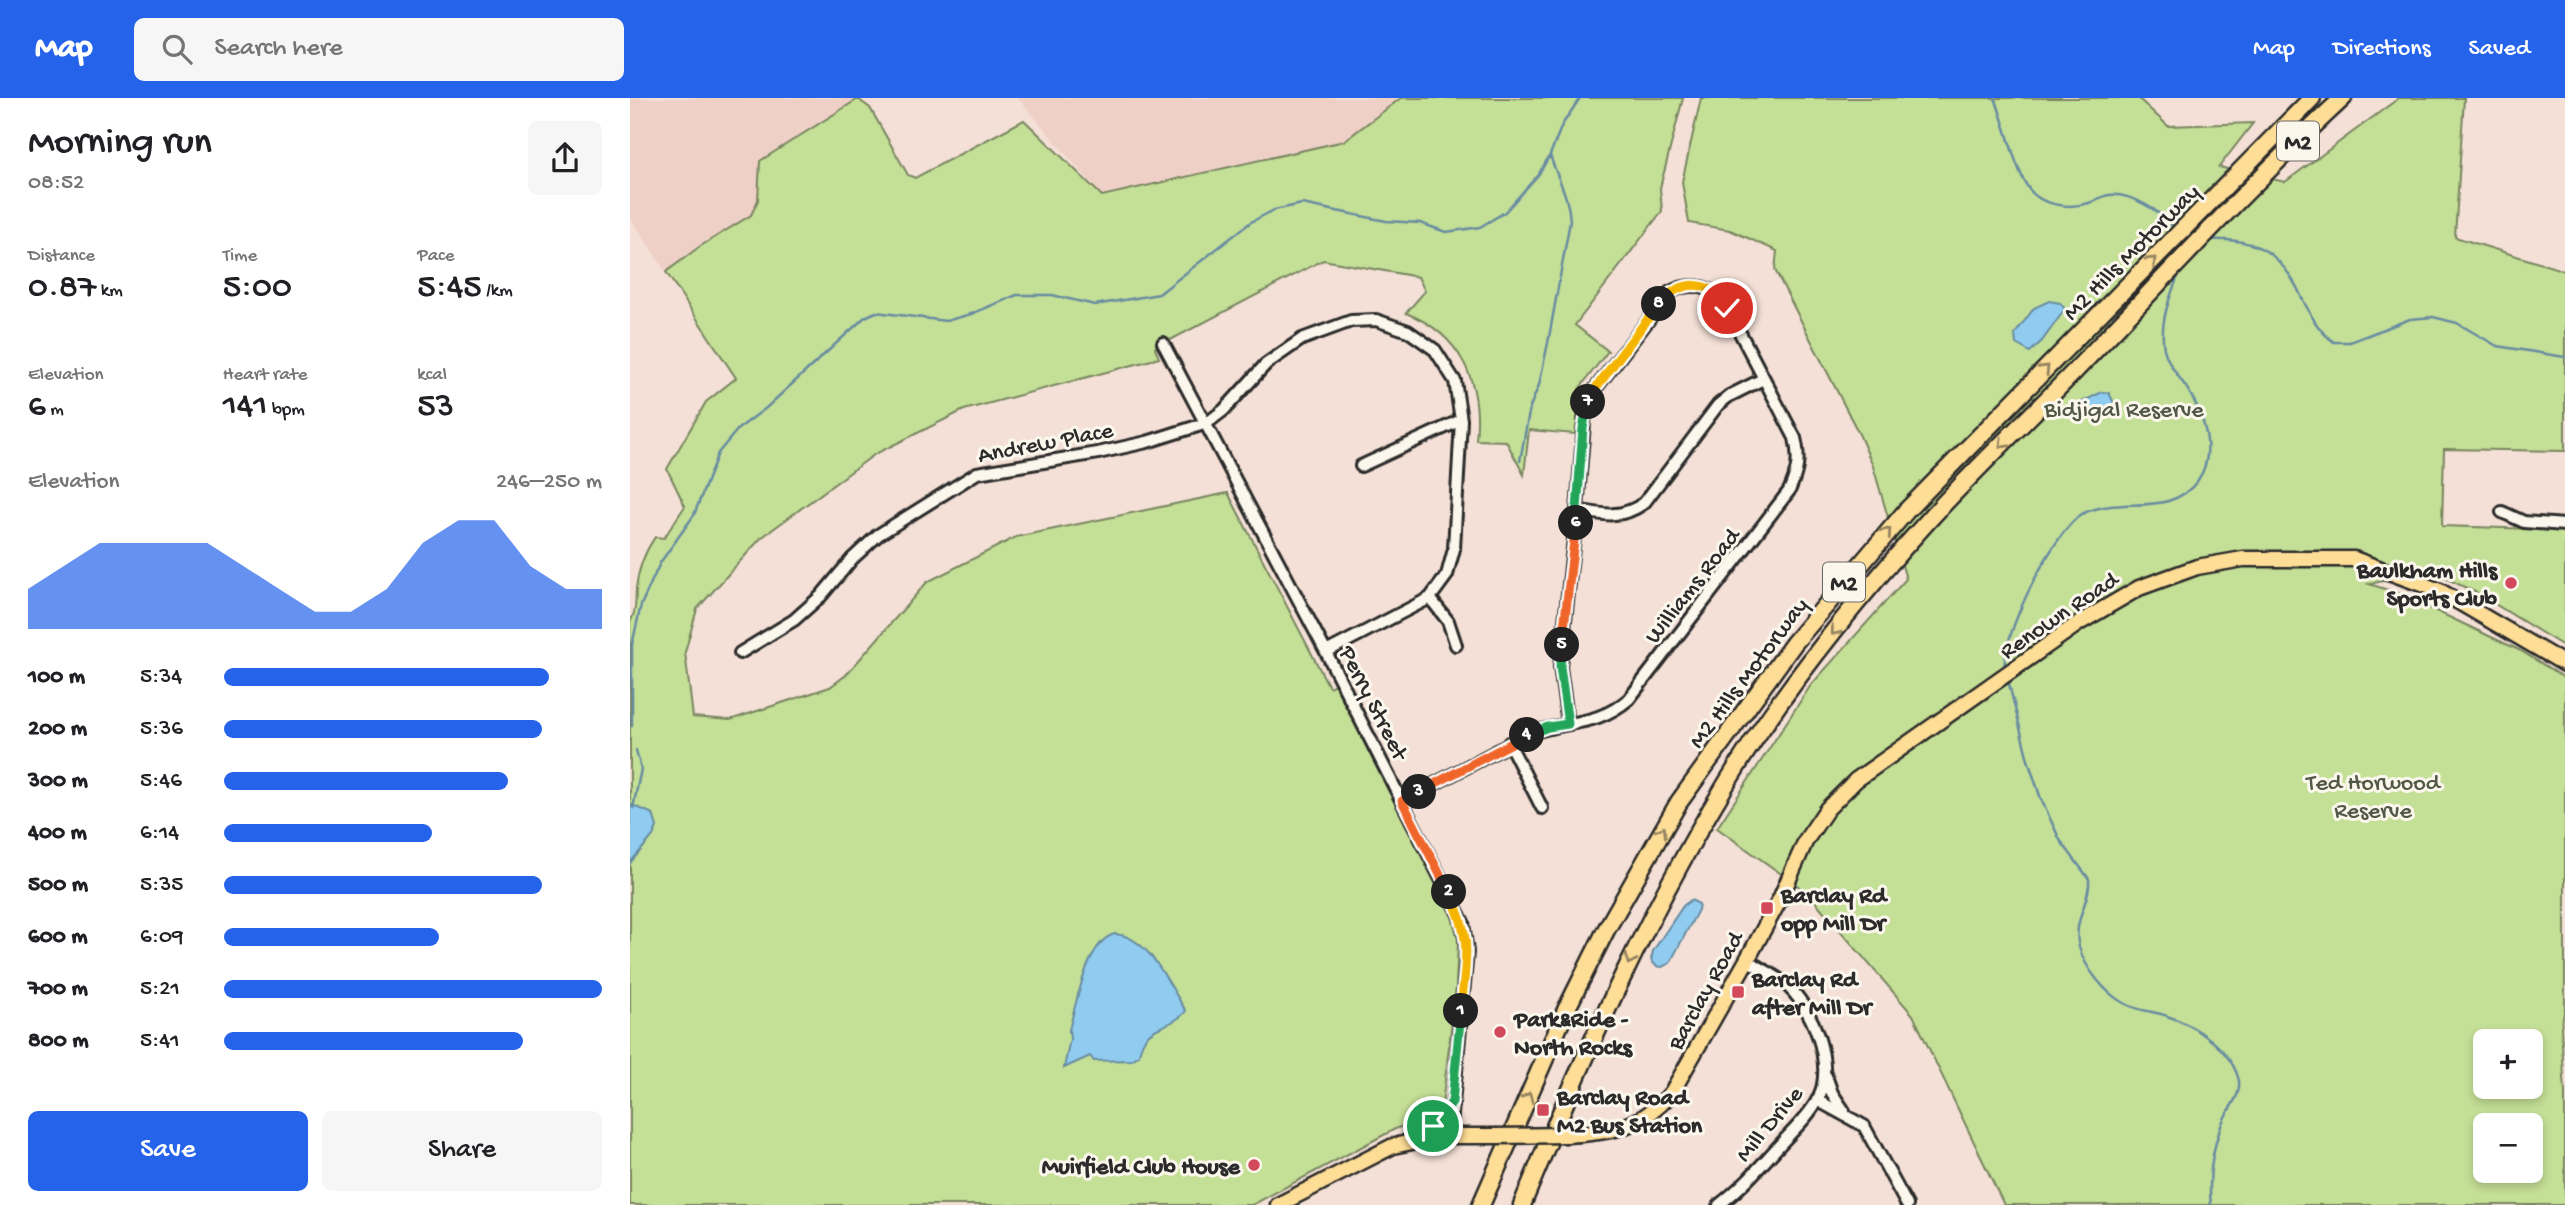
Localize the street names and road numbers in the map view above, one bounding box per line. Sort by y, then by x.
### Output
road number: M2 [2277,122,2319,160]
street label: M2 Hills Motorway [2058,179,2207,328]
street label: Andrew Place [976,417,1116,472]
street label: Williams Road [1640,522,1749,651]
road number: M2 [1823,562,1865,602]
street label: Renown Road [1995,566,2126,667]
street label: M2 Hills Motorway [1684,593,1816,755]
street label: Perry Street [1330,641,1414,767]
street label: Barclay Road [1662,926,1752,1057]
street label: Mill Drive [1731,1081,1811,1169]

